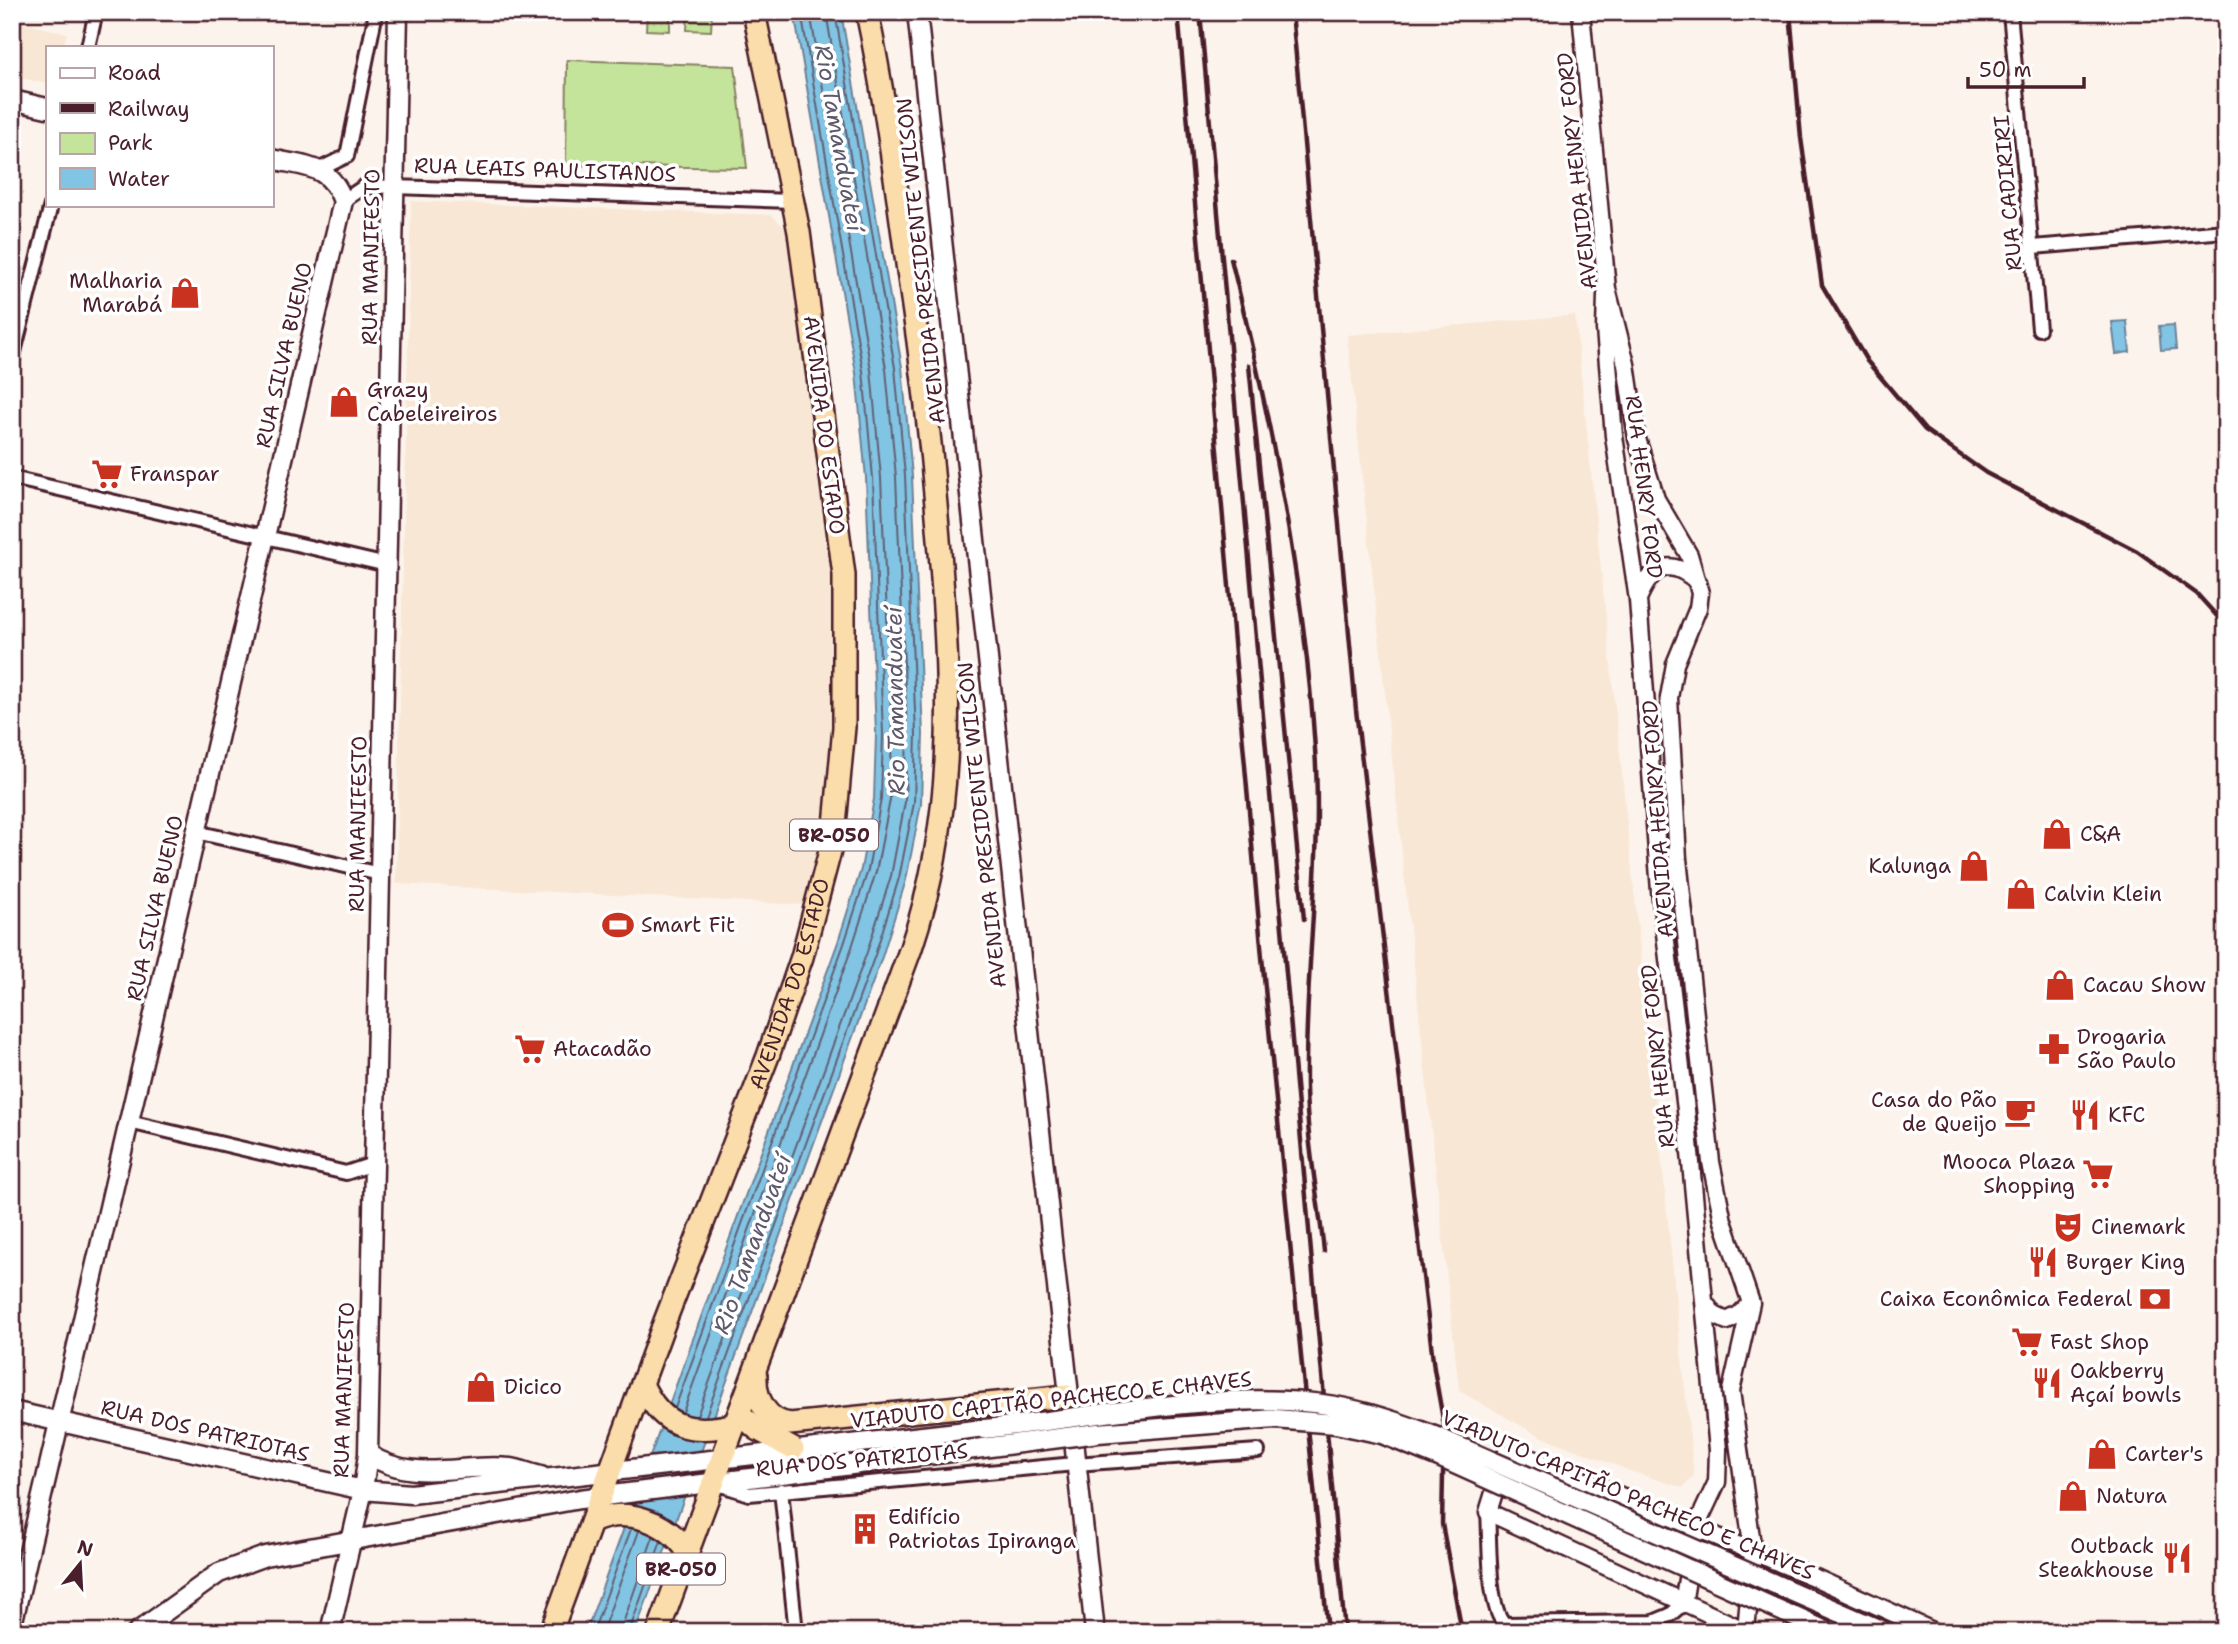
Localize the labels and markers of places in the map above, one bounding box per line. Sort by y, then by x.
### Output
place label: Malharia Marabá [69,267,162,319]
shop icon: Malharia Marabá [168,276,202,310]
place label: Grazy Cabeleireiros [367,376,498,428]
shop icon: Grazy Cabeleireiros [327,385,361,419]
supermarket icon: Franspar [90,457,124,491]
place label: Franspar [130,460,220,488]
shop icon: C&A [2040,817,2074,851]
place label: C&A [2080,820,2121,848]
shop icon: Kalunga [1957,849,1991,883]
place label: Kalunga [1868,852,1951,880]
shop icon: Calvin Klein [2004,877,2038,911]
place label: Calvin Klein [2044,880,2162,908]
sports icon: Smart Fit [601,908,635,942]
place label: Smart Fit [641,911,735,939]
shop icon: Cacau Show [2043,968,2077,1002]
place label: Cacau Show [2083,971,2206,999]
place label: Drogaria São Paulo [2077,1023,2176,1075]
supermarket icon: Atacadão [513,1032,547,1066]
pharmacy icon: Drogaria São Paulo [2037,1032,2071,1066]
place label: Atacadão [553,1035,652,1063]
place label: Casa do Pão de Queijo [1871,1086,1997,1138]
cafe icon: Casa do Pão de Queijo [2003,1095,2037,1129]
restaurant icon: KFC [2068,1098,2102,1132]
place label: KFC [2108,1101,2145,1129]
place label: Mooca Plaza Shopping [1943,1148,2075,1200]
supermarket icon: Mooca Plaza Shopping [2081,1157,2115,1191]
theatre icon: Cinemark [2051,1210,2085,1244]
place label: Cinemark [2091,1213,2186,1241]
restaurant icon: Burger King [2026,1245,2060,1279]
place label: Burger King [2066,1248,2185,1276]
bank icon: Caixa Econômica Federal [2138,1282,2172,1316]
place label: Caixa Econômica Federal [1880,1285,2133,1313]
supermarket icon: Fast Shop [2010,1325,2044,1359]
place label: Fast Shop [2050,1328,2149,1356]
place label: Oakberry Açaí bowls [2070,1357,2182,1409]
restaurant icon: Oakberry Açaí bowls [2030,1366,2064,1400]
shop icon: Dicico [464,1370,498,1404]
place label: Dicico [504,1373,562,1401]
shop icon: Carter's [2085,1437,2119,1471]
place label: Carter's [2125,1440,2204,1468]
shop icon: Natura [2056,1479,2090,1513]
place label: Natura [2096,1482,2167,1510]
place label: Edifício Patriotas Ipiranga [888,1503,1076,1555]
building icon: Edifício Patriotas Ipiranga [848,1512,882,1546]
place label: Outback Steakhouse [2038,1532,2154,1584]
restaurant icon: Outback Steakhouse [2160,1541,2194,1575]

